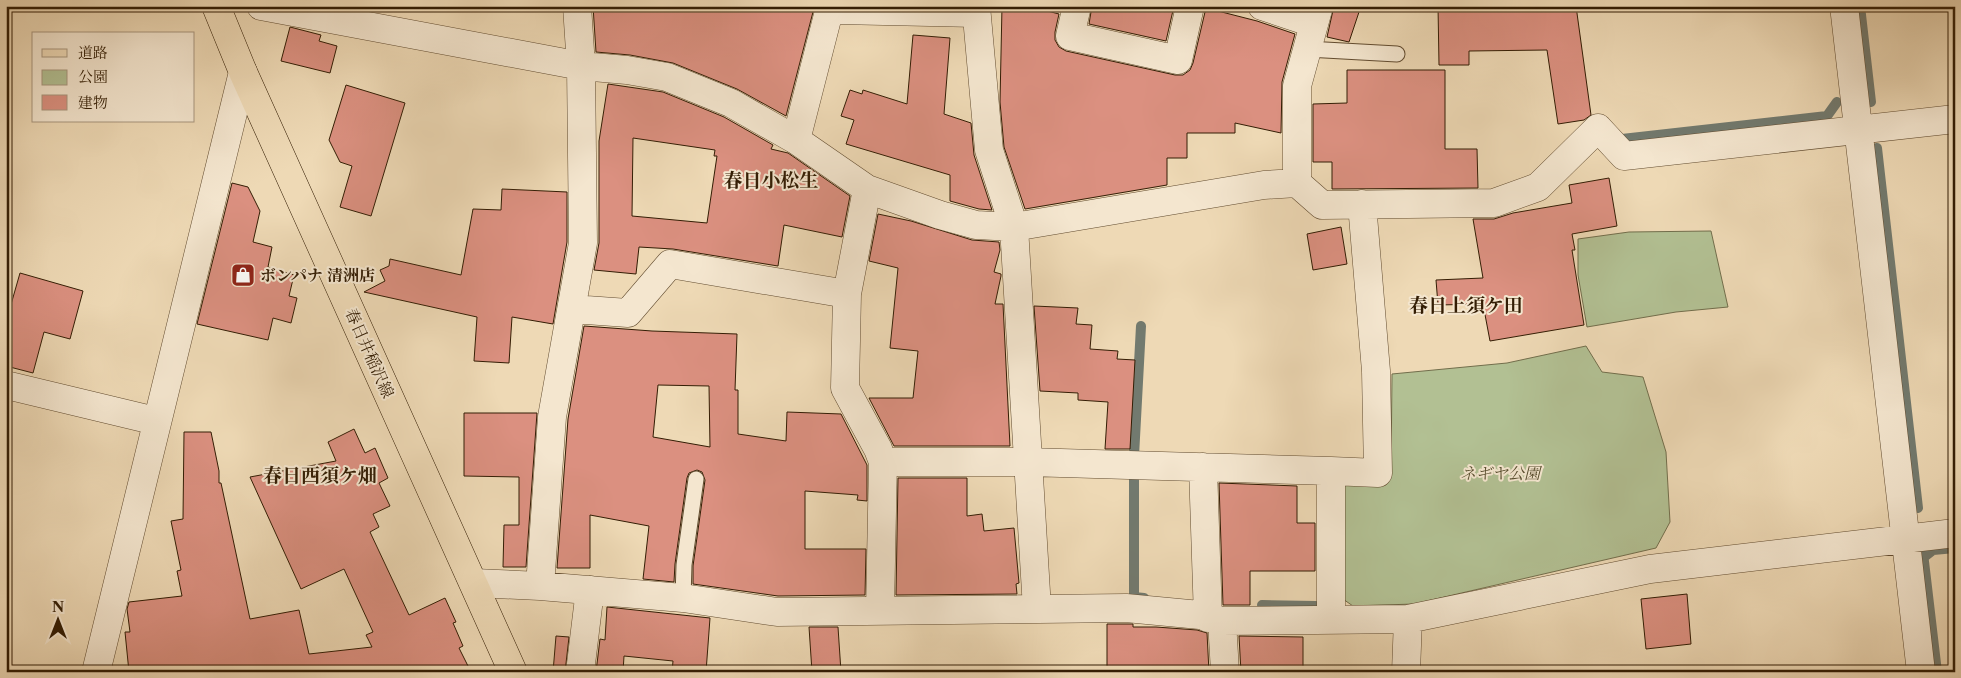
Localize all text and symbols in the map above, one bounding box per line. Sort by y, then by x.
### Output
legend [32,32,195,122]
text: 道路 [78,43,108,62]
text: 公園 [78,67,108,86]
text: 建物 [78,93,108,112]
district label: 春日小松生 [723,169,819,192]
shop icon: ボンパナ 清洲店 [230,262,256,288]
place label: ボンパナ 清洲店 [260,265,375,285]
district label: 春日上須ケ田 [1409,294,1523,317]
street label: 春日井稲沢線 [341,305,399,401]
park label: ネギヤ公園 [1460,463,1543,483]
district label: 春日西須ケ畑 [263,464,377,487]
north arrow [32,596,82,646]
text: N [52,598,64,616]

